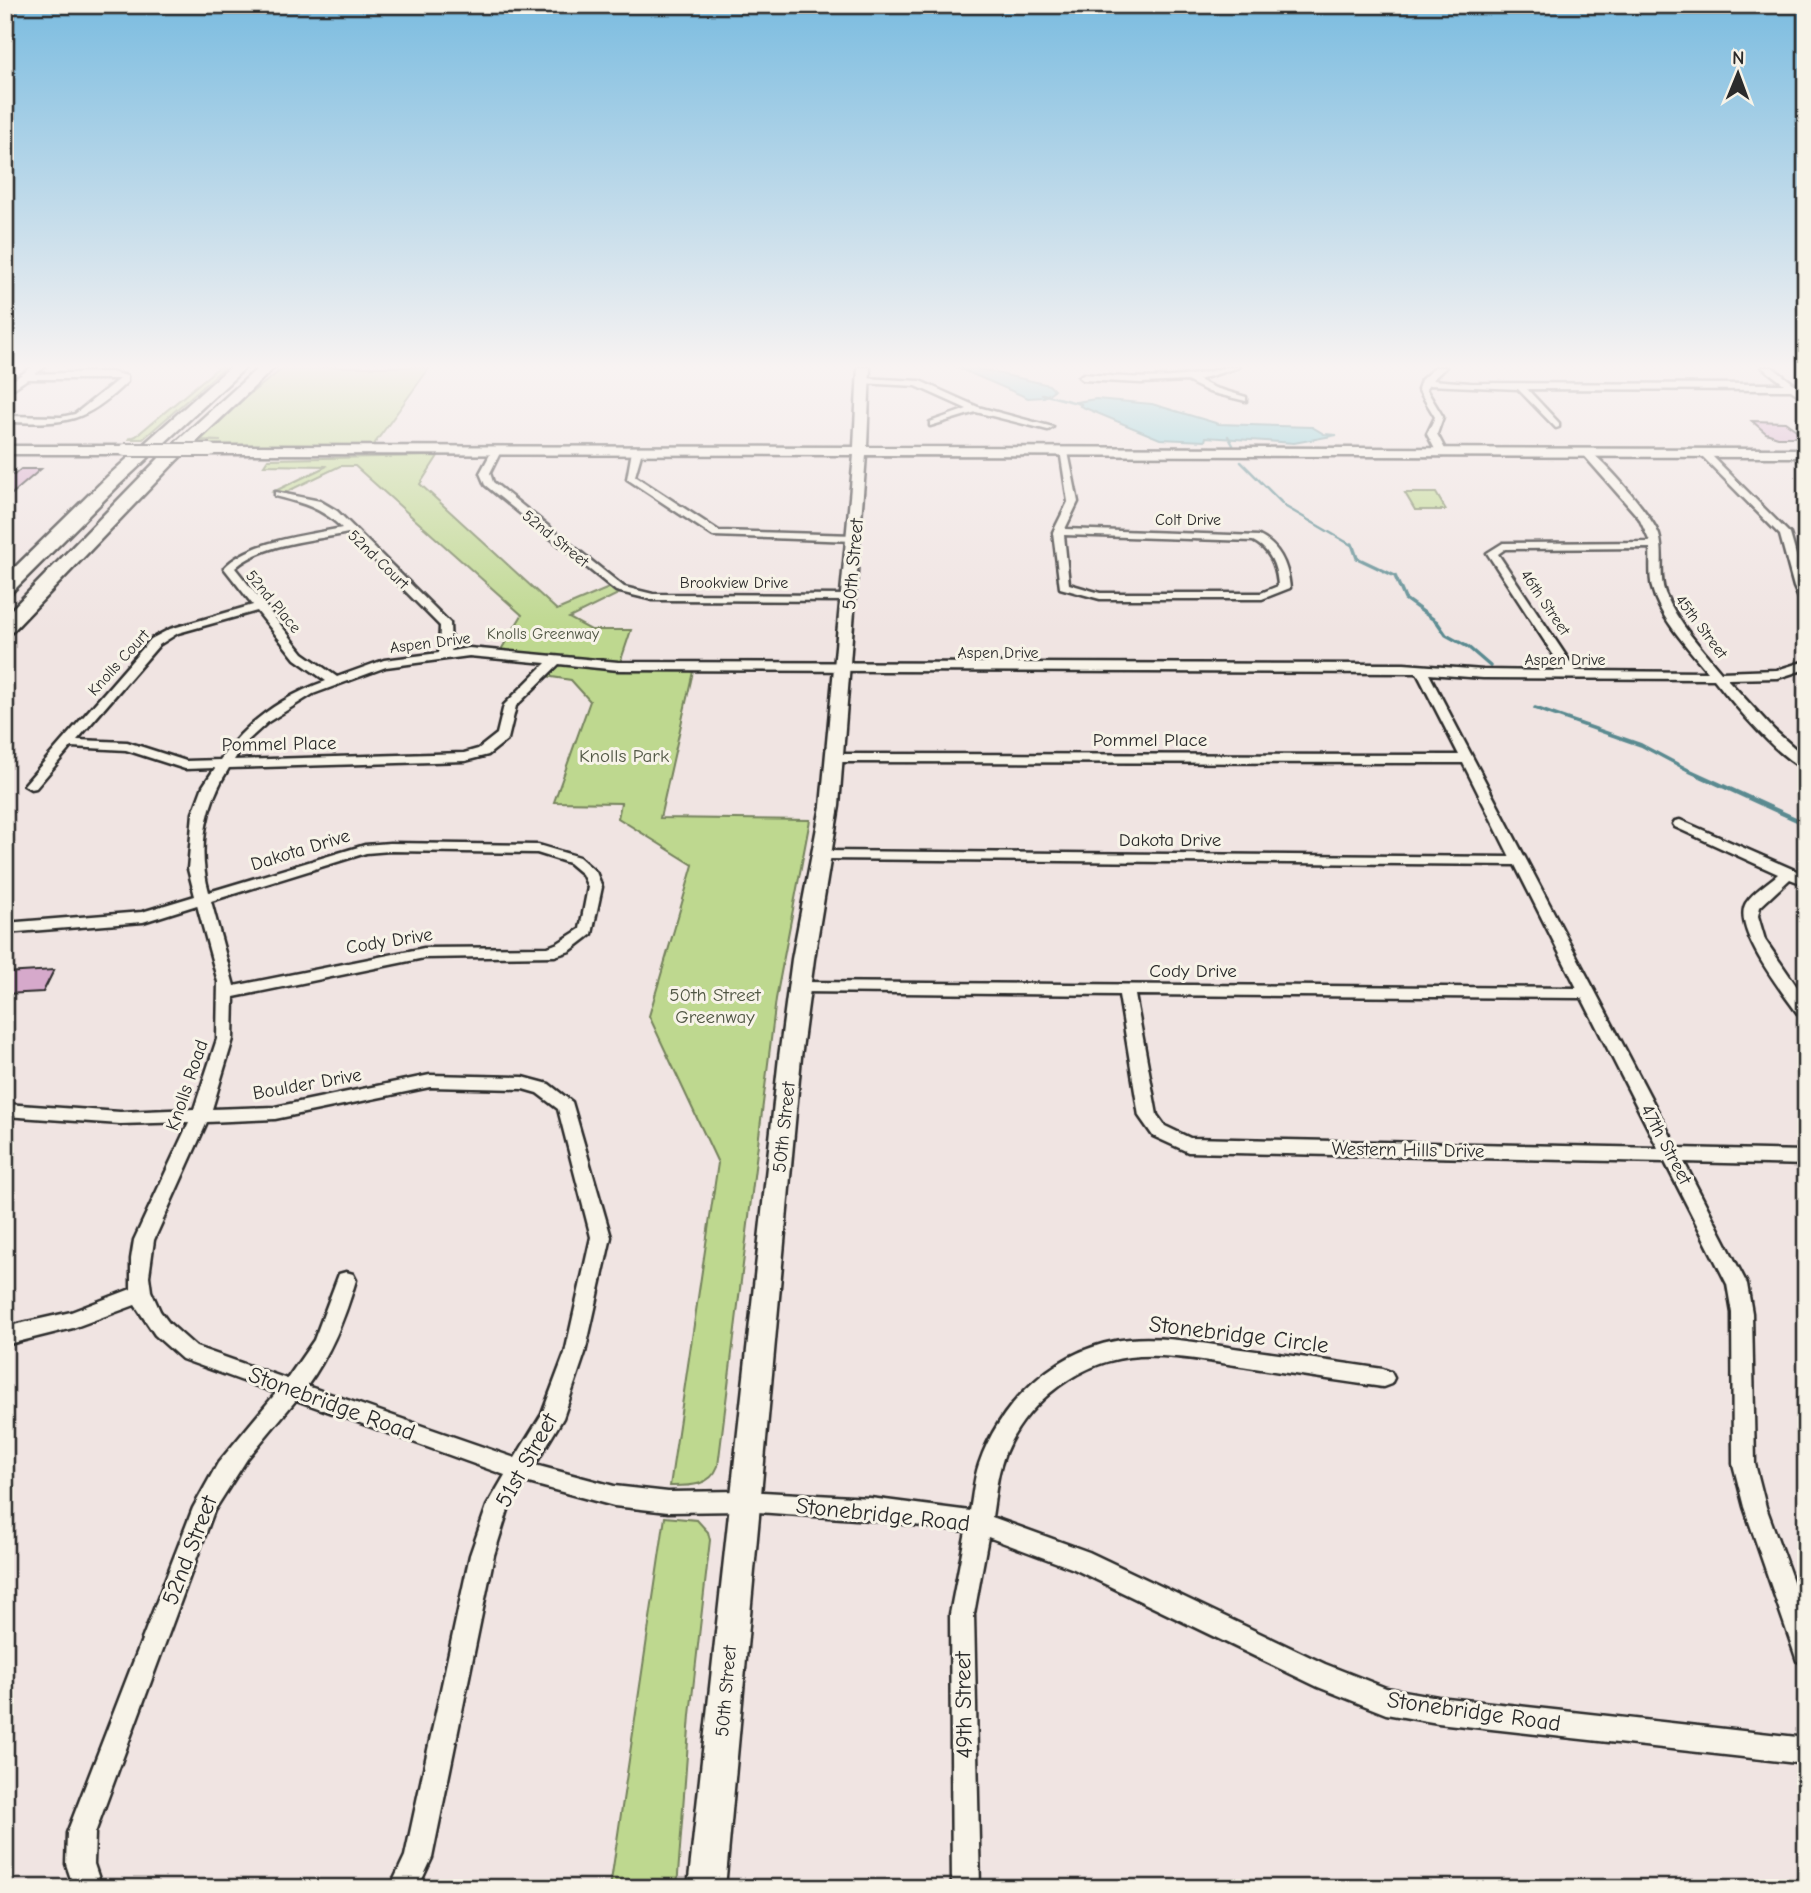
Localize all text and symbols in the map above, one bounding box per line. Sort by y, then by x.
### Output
north arrow [1702,38,1772,108]
text: N [1732,47,1745,69]
street label: 52nd Street [519,507,592,571]
street label: Colt Drive [1155,511,1221,529]
street label: 50th Street [838,517,868,611]
street label: 52nd Court [344,526,413,593]
street label: 46th Street [1517,566,1574,639]
street label: 52nd Place [242,567,305,637]
street label: Brookview Drive [680,574,788,592]
street label: 45th Street [1671,591,1731,662]
park label: Knolls Greenway [487,625,600,643]
street label: Knolls Court [84,626,153,699]
street label: Aspen Drive [389,629,471,657]
street label: Aspen Drive [957,644,1039,662]
street label: Aspen Drive [1524,651,1606,669]
street label: Pommel Place [1093,729,1207,751]
street label: Pommel Place [222,732,337,756]
park label: Knolls Park [579,745,670,767]
street label: Dakota Drive [248,824,352,875]
street label: Dakota Drive [1119,829,1221,851]
street label: Cody Drive [344,923,434,959]
street label: Cody Drive [1149,960,1237,982]
park label: 50th Street Greenway [669,984,761,1028]
street label: Knolls Road [161,1037,213,1134]
street label: Boulder Drive [251,1064,363,1104]
street label: 50th Street [768,1080,800,1174]
street label: 47th Street [1636,1101,1697,1189]
street label: Western Hills Drive [1331,1138,1485,1162]
street label: Stonebridge Circle [1148,1310,1330,1359]
street label: Stonebridge Road [245,1361,419,1446]
street label: 51st Street [490,1407,564,1512]
street label: 52nd Street [156,1490,223,1609]
street label: Stonebridge Road [795,1492,971,1537]
street label: 50th Street [711,1644,741,1738]
street label: 49th Street [949,1650,978,1759]
street label: Stonebridge Road [1385,1686,1562,1737]

